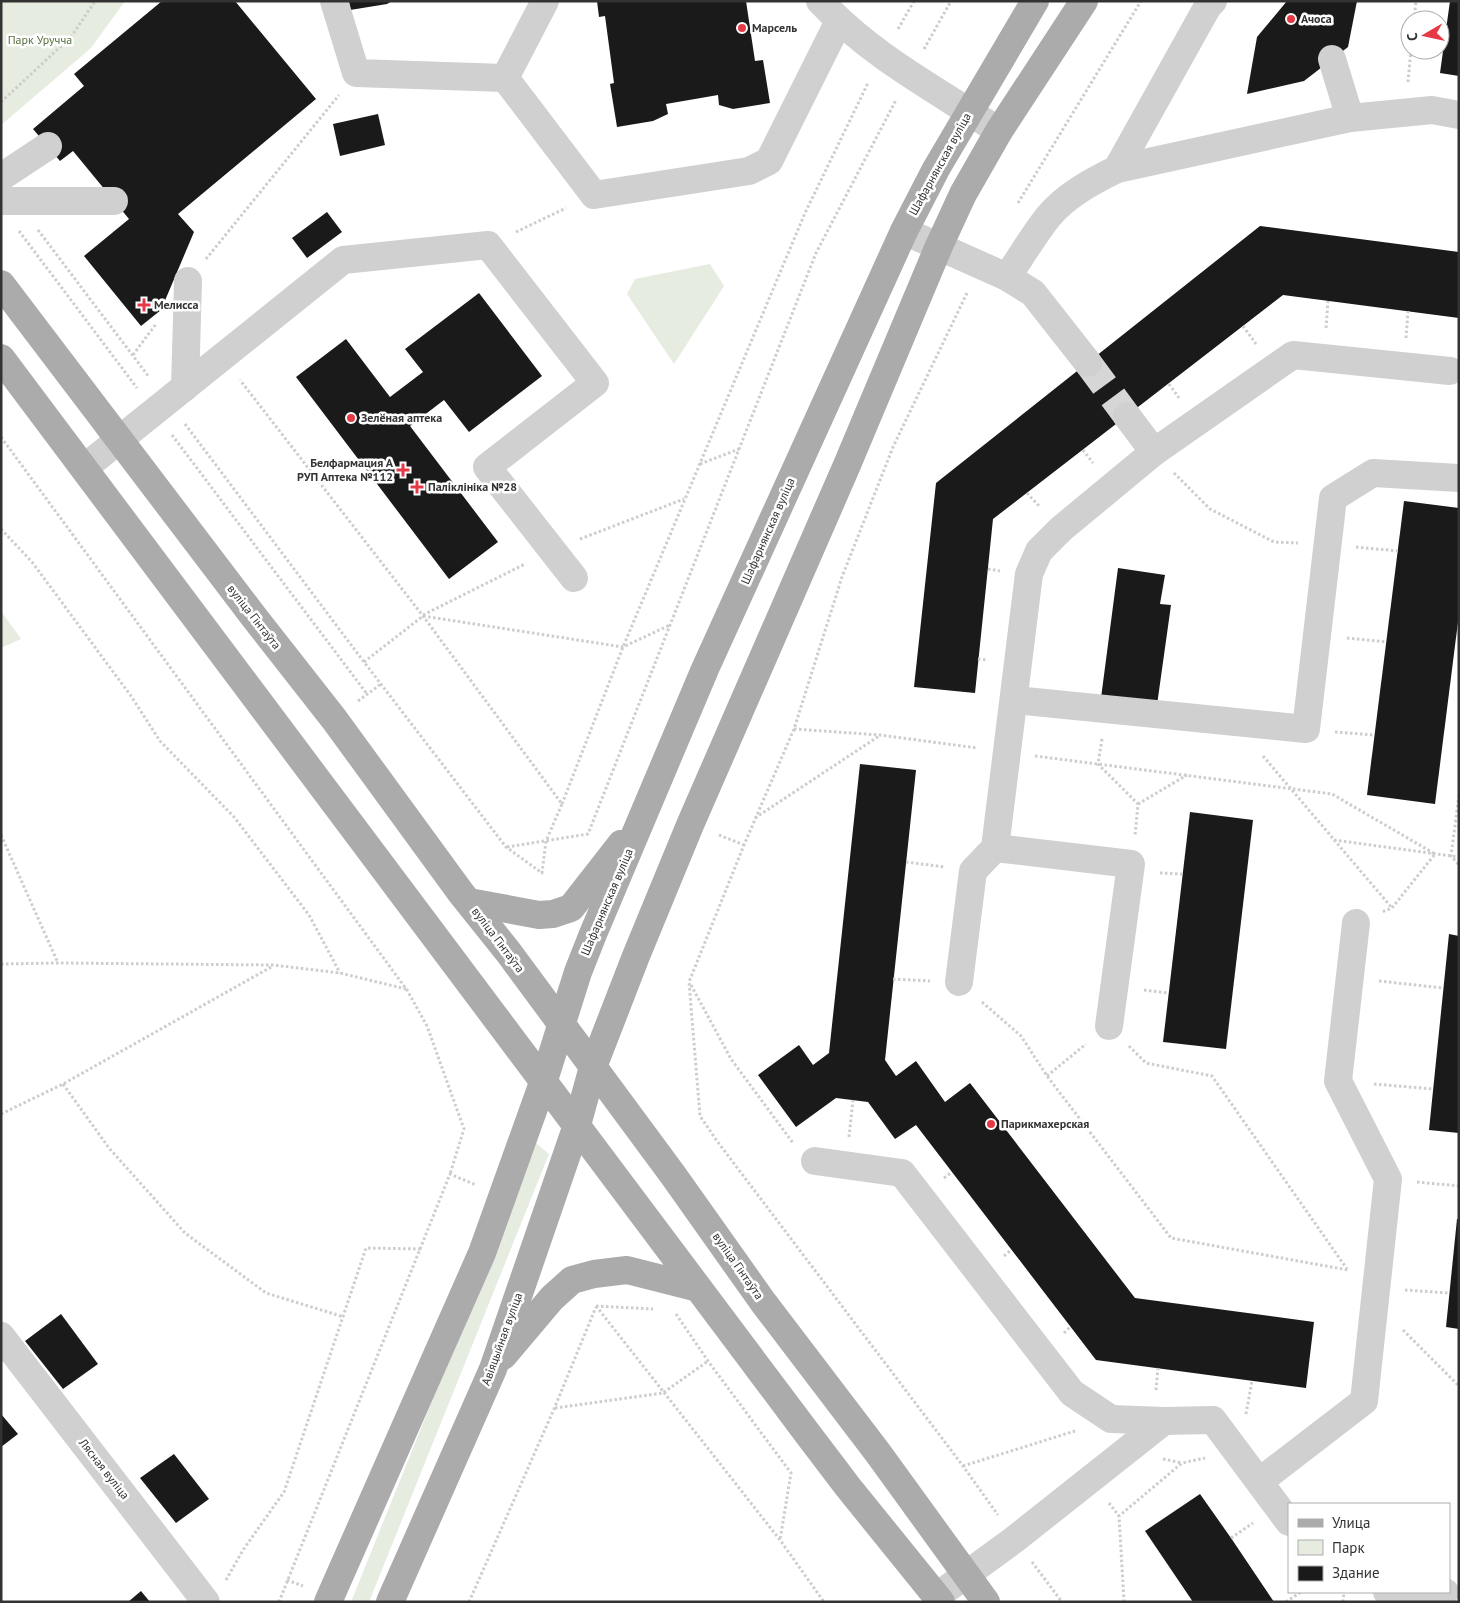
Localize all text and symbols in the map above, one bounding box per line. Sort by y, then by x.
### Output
north arrow [1400,10,1450,60]
place label: Ачоса [1301,11,1332,26]
marker: Ачоса [1285,13,1297,25]
place label: Марсель [752,20,797,35]
marker: Марсель [736,22,748,34]
park label: Парк Уручча [8,32,72,47]
text: С [1403,32,1422,42]
street label: Шафарнянская вуліца [905,110,974,218]
place label: Мелисса [154,297,198,312]
marker: Мелисса [138,299,150,311]
place label: Зелёная аптека [361,410,442,425]
marker: Зелёная аптека [345,412,357,424]
place label: Белфармация А РУП Аптека №112 [297,455,394,484]
marker: Белфармация А РУП Аптека №112 [397,464,409,476]
street label: Шафарнянская вуліца [737,475,798,586]
place label: Паліклініка №28 [428,479,517,494]
marker: Паліклініка №28 [410,480,424,494]
street label: вуліца Гінтаўта [224,581,284,652]
street label: Шафарнянская вуліца [577,846,636,958]
street label: вуліца Гінтаўта [469,904,528,975]
place label: Парикмахерская [1001,1116,1089,1131]
marker: Парикмахерская [985,1118,997,1130]
street label: вуліца Гінтаўта [710,1229,767,1302]
street label: Авіяцыйная вуліца [478,1290,525,1387]
street label: Лясная вуліца [75,1434,133,1502]
legend [1288,1503,1450,1593]
text: Улица [1332,1513,1370,1532]
text: Парк [1332,1538,1365,1557]
text: Здание [1332,1563,1380,1582]

